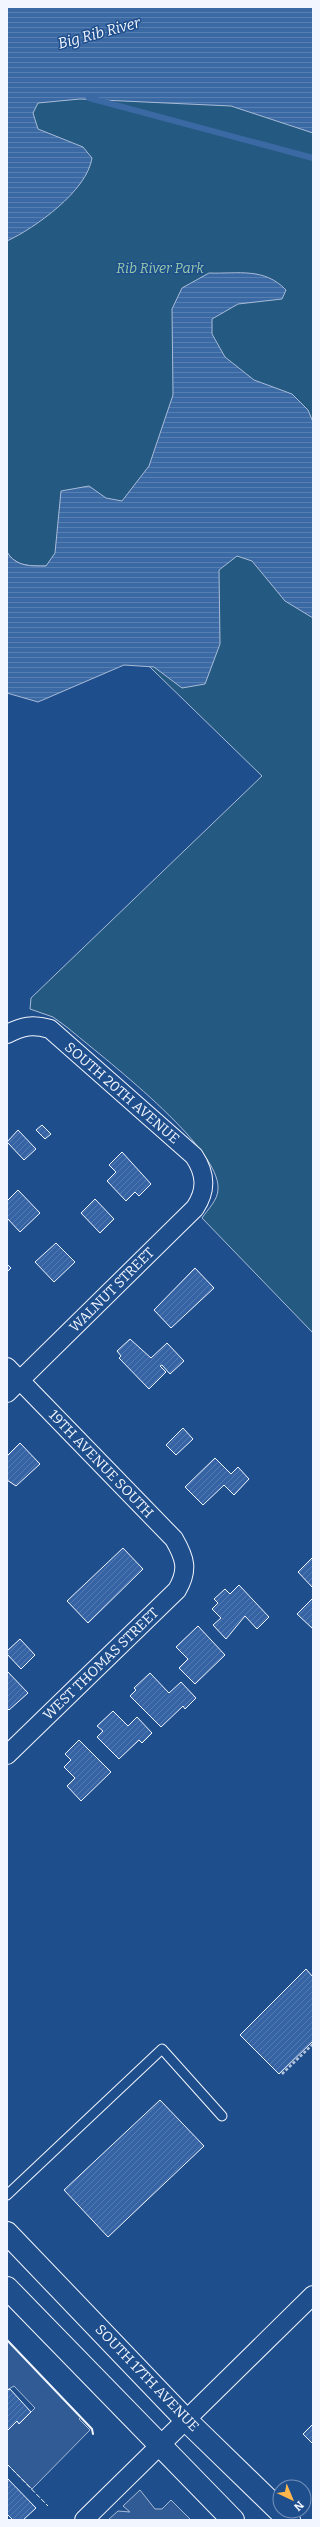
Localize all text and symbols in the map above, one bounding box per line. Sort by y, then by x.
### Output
water label: Big Rib River [56,13,143,53]
park label: Rib River Park [116,260,204,277]
street label: SOUTH 20TH AVENUE [61,1039,183,1147]
street label: WALNUT STREET [66,1244,158,1336]
street label: 19TH AVENUE SOUTH [45,1406,157,1522]
street label: WEST THOMAS STREET [40,1604,162,1724]
street label: SOUTH 17TH AVENUE [91,2321,203,2435]
north arrow [272,2479,312,2519]
text: N [291,2498,306,2514]

